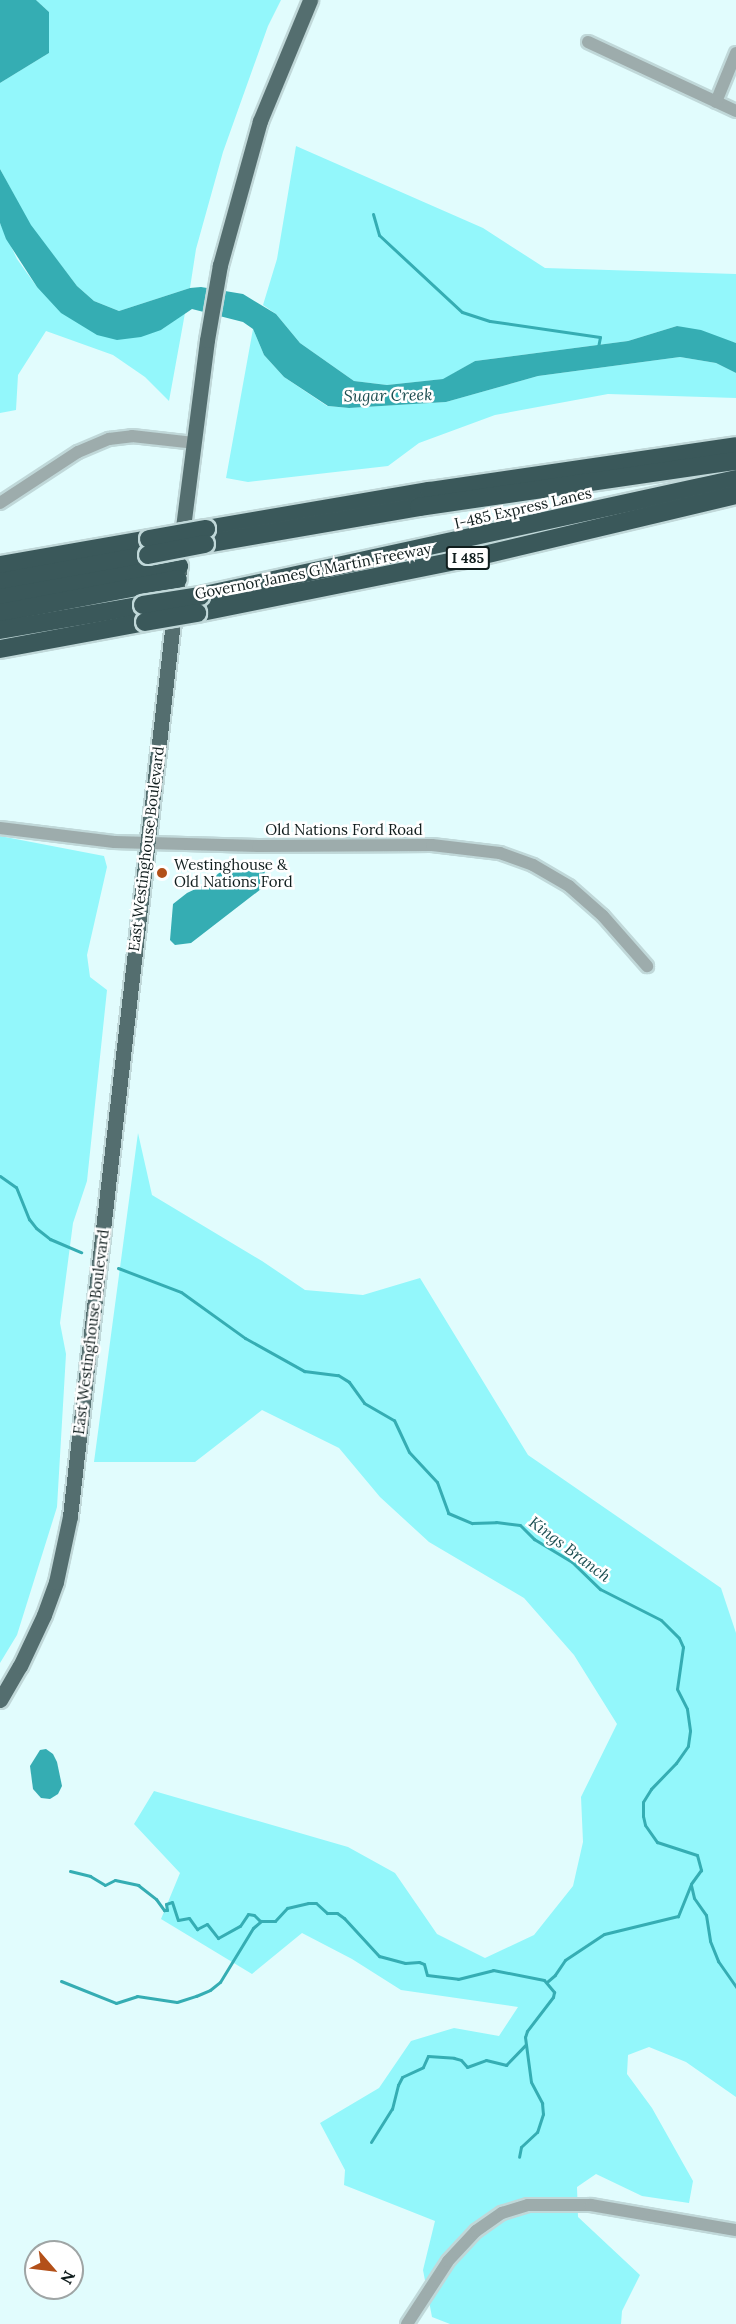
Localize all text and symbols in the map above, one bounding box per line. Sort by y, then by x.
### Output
water label: Sugar Creek [343,385,433,405]
street label: I-485 Express Lanes [453,483,593,533]
street label: Governor James G Martin Freeway [193,539,433,603]
road number: I 485 [446,547,490,569]
street label: East Westinghouse Boulevard [124,745,168,953]
street label: Old Nations Ford Road [265,821,423,839]
place label: Westinghouse & Old Nations Ford [174,855,293,890]
marker: Westinghouse & Old Nations Ford [155,866,169,880]
street label: East Westinghouse Boulevard [69,1228,113,1436]
water label: Kings Branch [526,1512,614,1586]
north arrow [24,2240,84,2300]
text: N [56,2267,80,2288]

